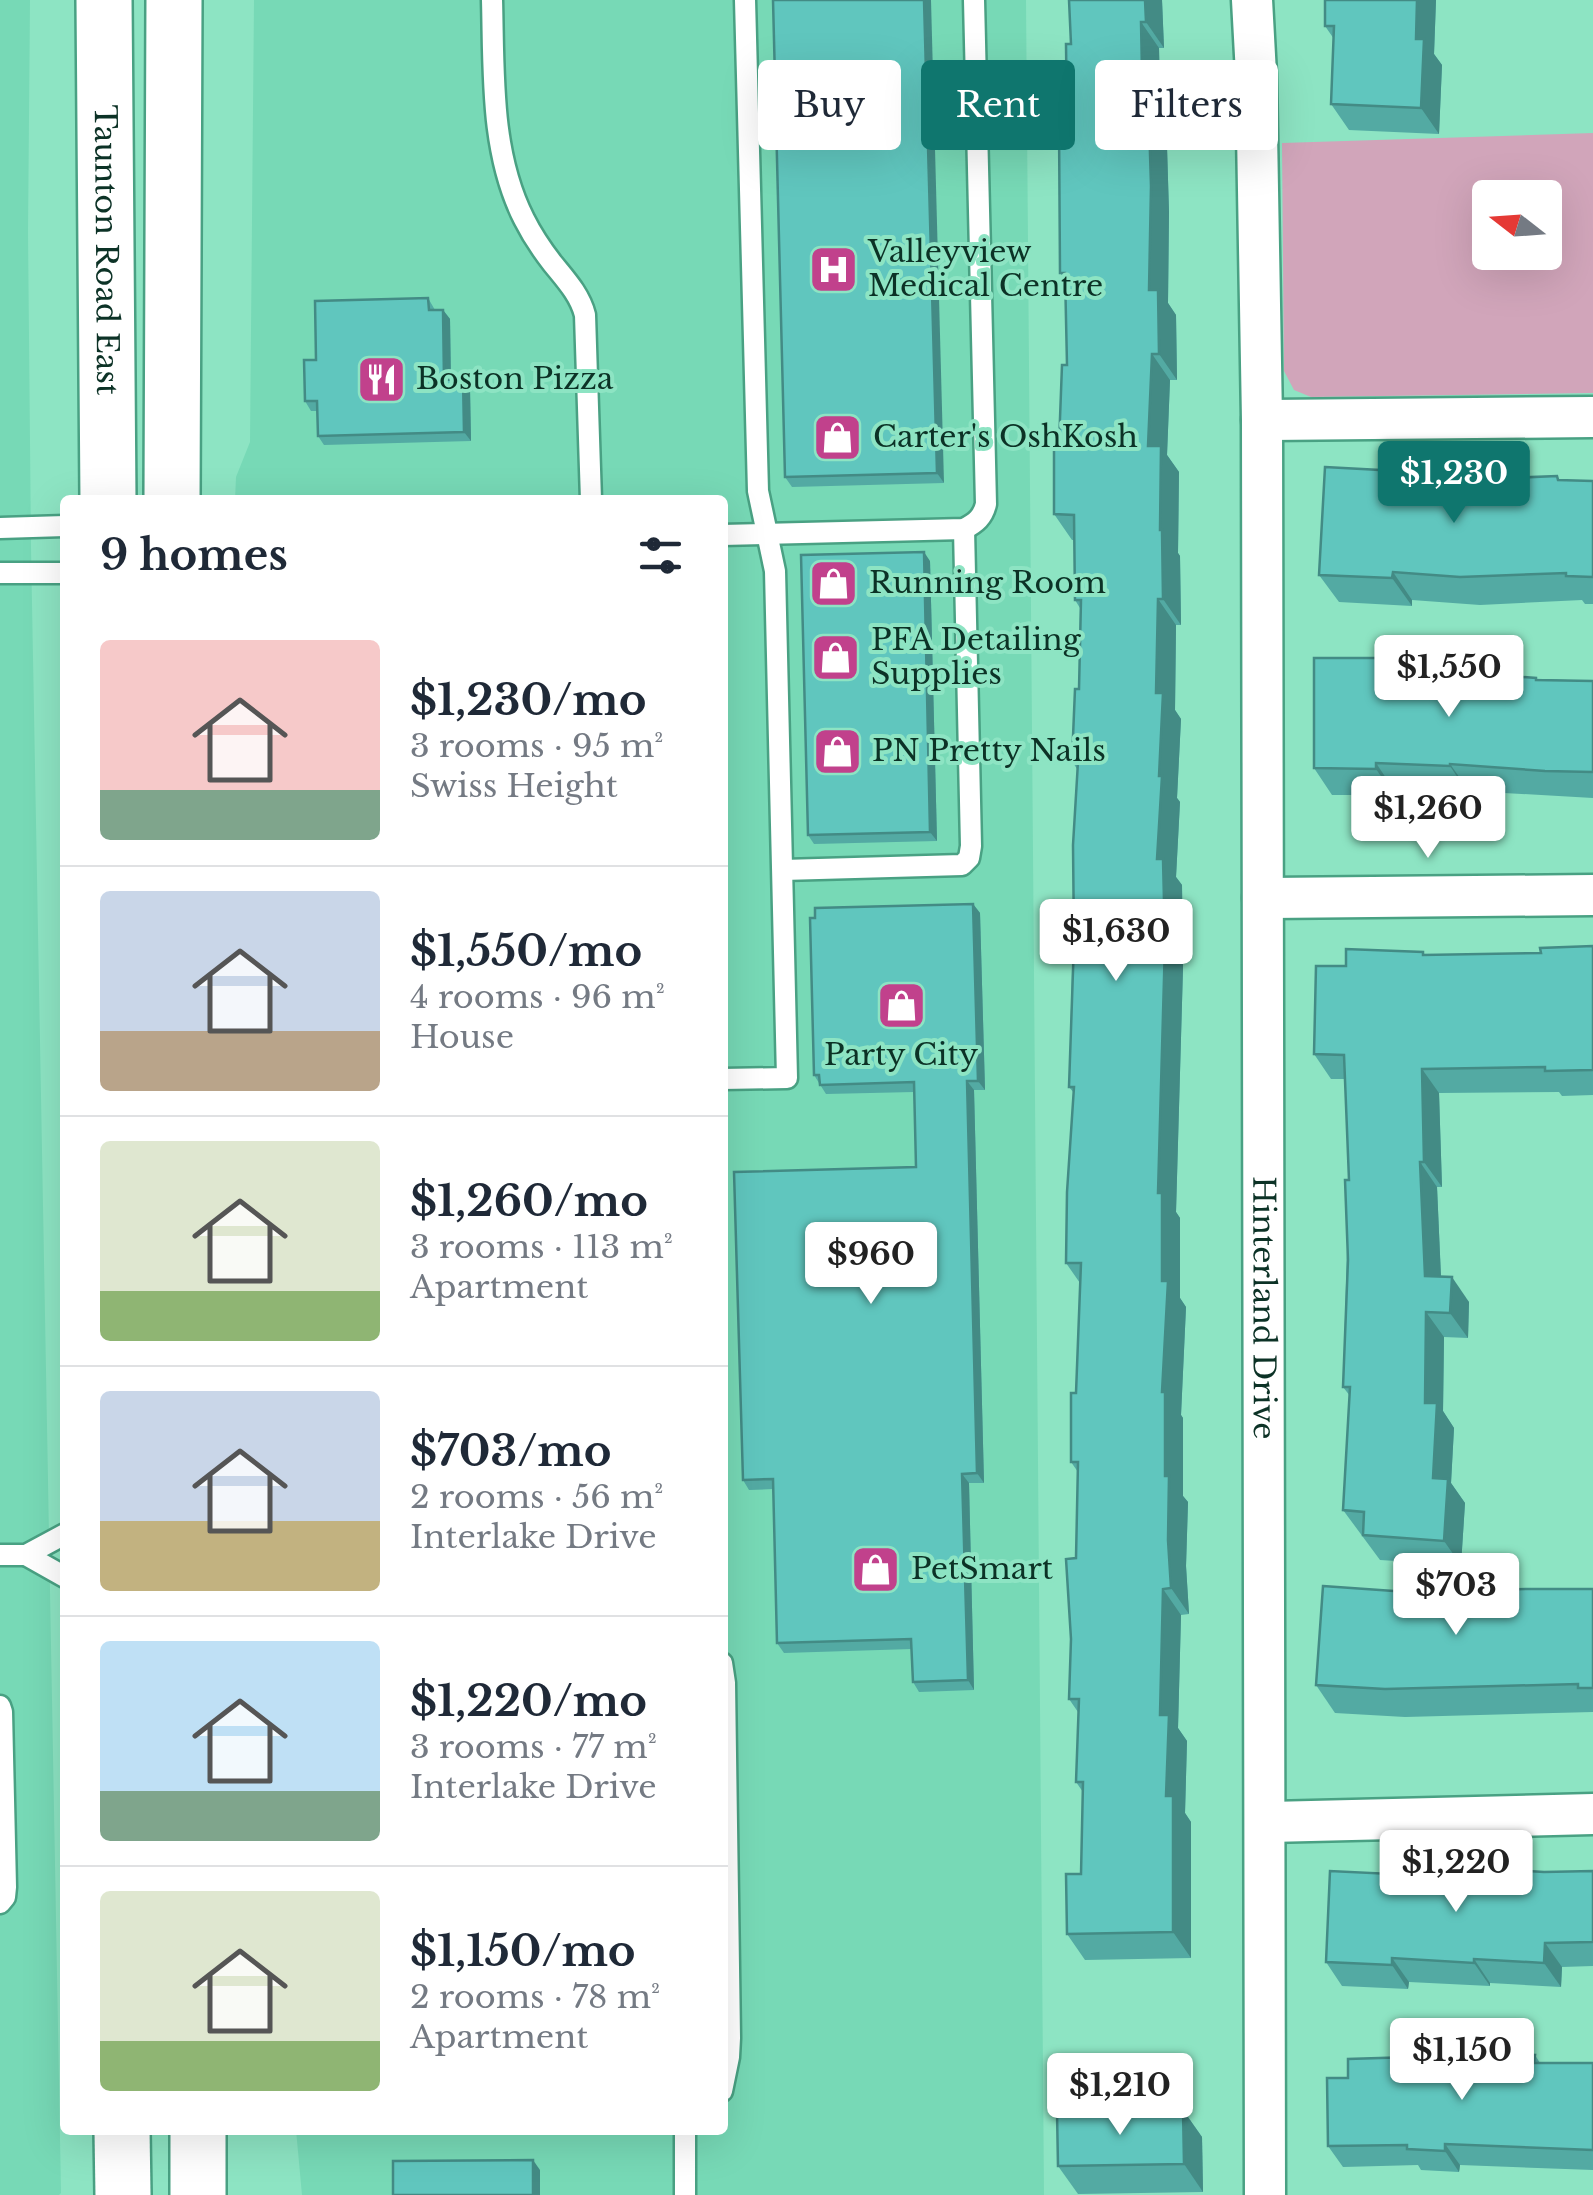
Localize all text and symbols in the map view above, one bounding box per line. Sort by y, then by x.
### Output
chip: Buy [758,60,901,150]
chip: Rent [921,60,1075,150]
chip: Filters [1095,60,1278,150]
street label: Taunton Road East [87,105,126,396]
north arrow [1472,180,1562,270]
map controls [1472,180,1562,270]
place label: Valleyview Medical Centre [867,233,1103,304]
hospital icon: Valleyview Medical Centre [807,243,859,295]
restaurant icon: Boston Pizza [355,353,407,405]
place label: Boston Pizza [416,360,614,397]
shop icon: Carter's OshKosh [812,411,864,463]
place label: Carter's OshKosh [873,418,1138,455]
pin: $1,230 [1373,441,1535,526]
text: $1,230 [1400,453,1508,493]
icon: filters [633,528,688,583]
text: 9 homes [100,529,288,581]
shop icon: Running Room [808,557,860,609]
place label: Running Room [869,564,1106,601]
place label: PFA Detailing Supplies [871,621,1082,692]
shop icon: PFA Detailing Supplies [810,631,862,683]
pin: $1,550 [1368,635,1530,720]
text: $1,550 [1396,647,1502,687]
text: $1,230/mo [410,674,646,726]
icon: home [180,680,300,800]
shop icon: PN Pretty Nails [811,725,863,777]
text: 3 rooms · 95 m² [410,726,663,766]
place label: PN Pretty Nails [872,732,1106,769]
text: Swiss Height [410,766,618,806]
pin: $1,260 [1347,776,1509,861]
text: $1,260 [1373,788,1483,828]
pin: $1,630 [1035,899,1197,984]
text: $1,630 [1062,911,1170,951]
text: $1,550/mo [410,925,642,977]
icon: home [180,931,300,1051]
text: 4 rooms · 96 m² [410,977,665,1017]
shop icon: Party City [875,980,927,1032]
text: House [410,1017,514,1057]
place label: Party City [824,1036,978,1073]
text: $1,260/mo [410,1175,648,1227]
street label: Hinterland Drive [1245,1176,1283,1439]
icon: home [180,1181,300,1301]
pin: $960 [812,1222,930,1307]
text: 3 rooms · 113 m² [410,1227,673,1267]
text: $960 [827,1234,915,1274]
text: Apartment [410,1267,588,1307]
text: $703/mo [410,1425,611,1477]
icon: home [180,1431,300,1551]
text: 2 rooms · 56 m² [410,1477,663,1517]
text: Interlake Drive [410,1517,657,1557]
shop icon: PetSmart [850,1543,902,1595]
place label: PetSmart [911,1550,1054,1587]
pin: $703 [1397,1553,1515,1638]
text: $703 [1415,1565,1497,1605]
text: $1,220/mo [410,1675,647,1727]
icon: home [180,1681,300,1801]
text: 3 rooms · 77 m² [410,1727,657,1767]
text: Interlake Drive [410,1767,657,1807]
pin: $1,220 [1375,1830,1537,1915]
text: $1,220 [1402,1842,1510,1882]
text: $1,150/mo [410,1925,636,1977]
icon: home [180,1931,300,2051]
text: 2 rooms · 78 m² [410,1977,660,2017]
text: Apartment [410,2017,588,2057]
pin: $1,150 [1381,2018,1543,2103]
text: $1,150 [1412,2030,1512,2070]
pin: $1,210 [1039,2053,1201,2138]
text: $1,210 [1069,2065,1171,2105]

